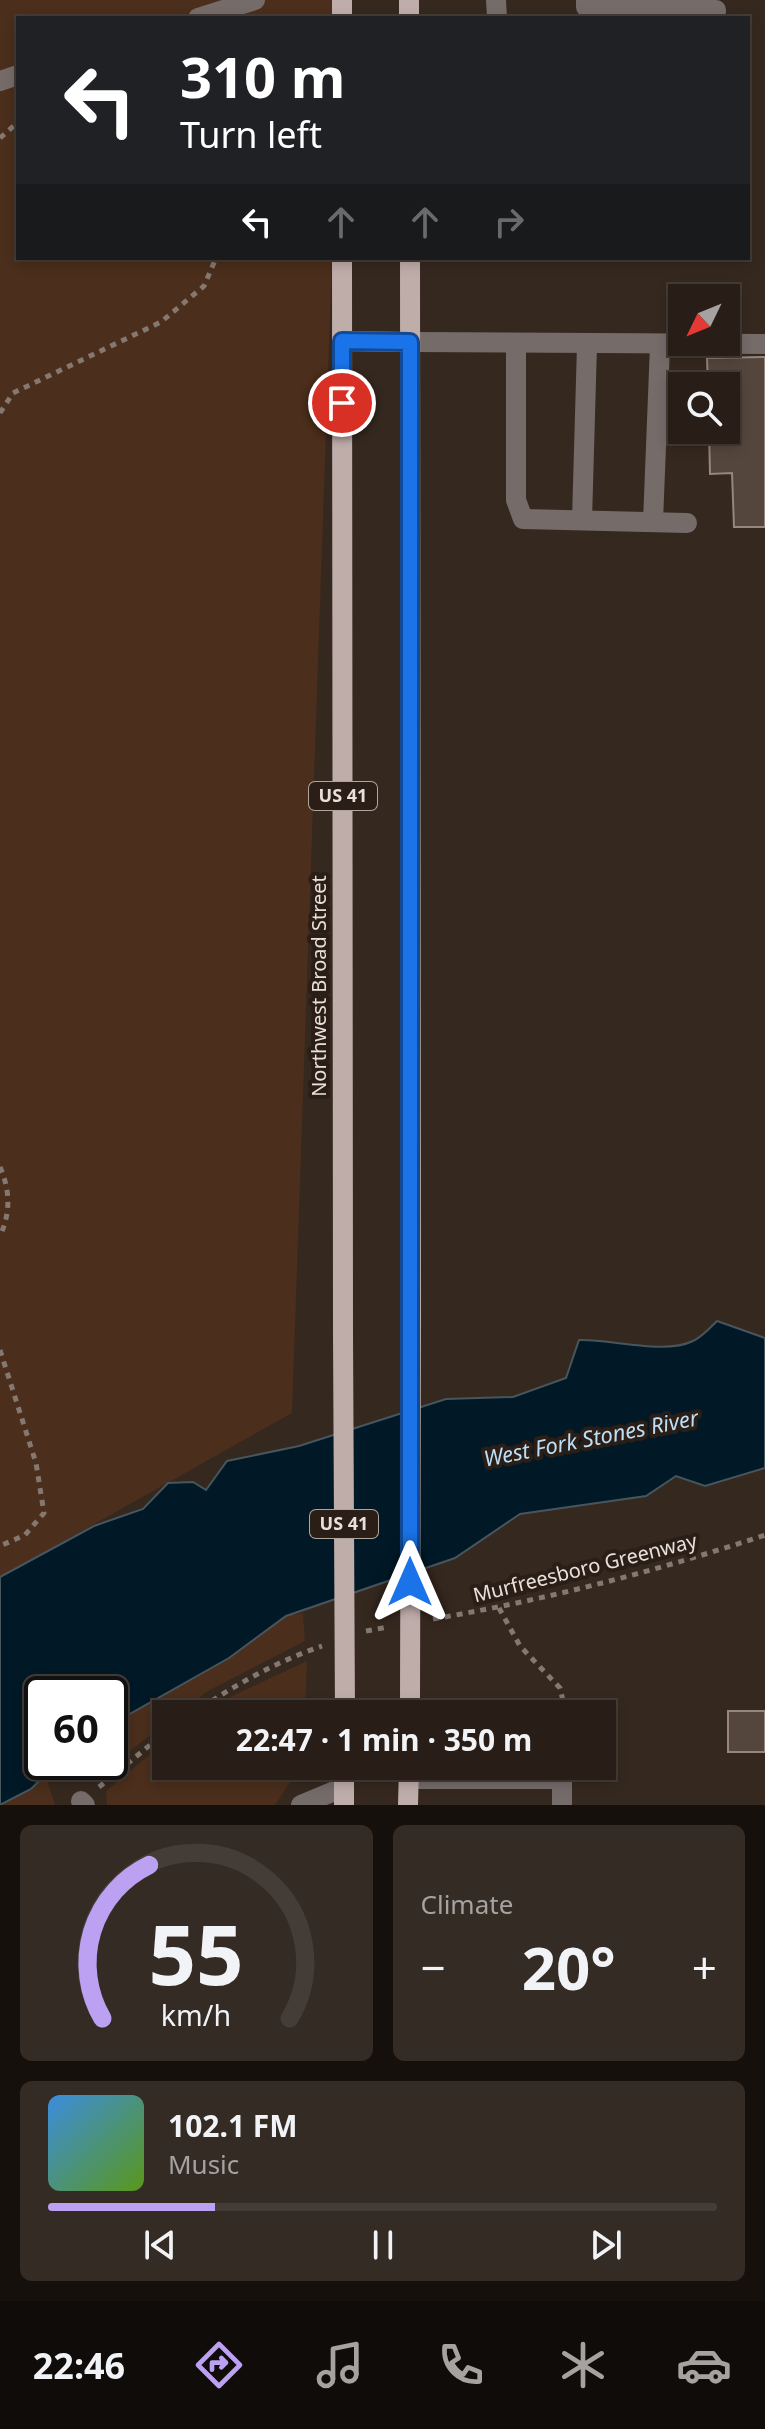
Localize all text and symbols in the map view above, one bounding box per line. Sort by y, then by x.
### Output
text: 310 m [180,38,345,114]
icon: left [48,48,152,152]
text: Turn left [180,110,322,159]
icon: left [235,200,279,244]
icon: ahead [319,200,363,244]
icon: ahead [403,200,447,244]
icon: right [487,200,531,244]
north arrow [668,284,740,356]
map controls [668,284,740,444]
pin [308,369,376,437]
button: search [668,372,740,444]
icon: arrive [320,381,364,425]
road number: US 41 [309,782,377,810]
street label: Northwest Broad Street [305,875,332,1097]
water label: West Fork Stones River [481,1401,702,1473]
road number: US 41 [310,1510,378,1538]
street label: Murfreesboro Greenway [470,1526,700,1608]
position arrow [368,1540,452,1624]
speed limit sign: 60 [24,1676,128,1780]
text: 22:47 · 1 min · 350 m [236,1719,532,1760]
text: Climate [421,1886,513,1922]
text: 55 [149,1896,244,2009]
text: 20° [522,1926,616,2008]
text: − [421,1937,446,1997]
text: + [692,1937,717,1997]
text: km/h [161,1995,231,2034]
text: 102.1 FM [168,2105,298,2146]
text: Music [168,2146,239,2182]
icon: previous [138,2223,182,2267]
icon: pause [361,2223,405,2267]
icon: next [584,2223,628,2267]
icon: directions [191,2337,247,2393]
icon: music [312,2337,368,2393]
icon: phone [433,2337,489,2393]
icon: climate [555,2337,611,2393]
icon: car [676,2337,732,2393]
text: 22:46 [33,2341,125,2390]

